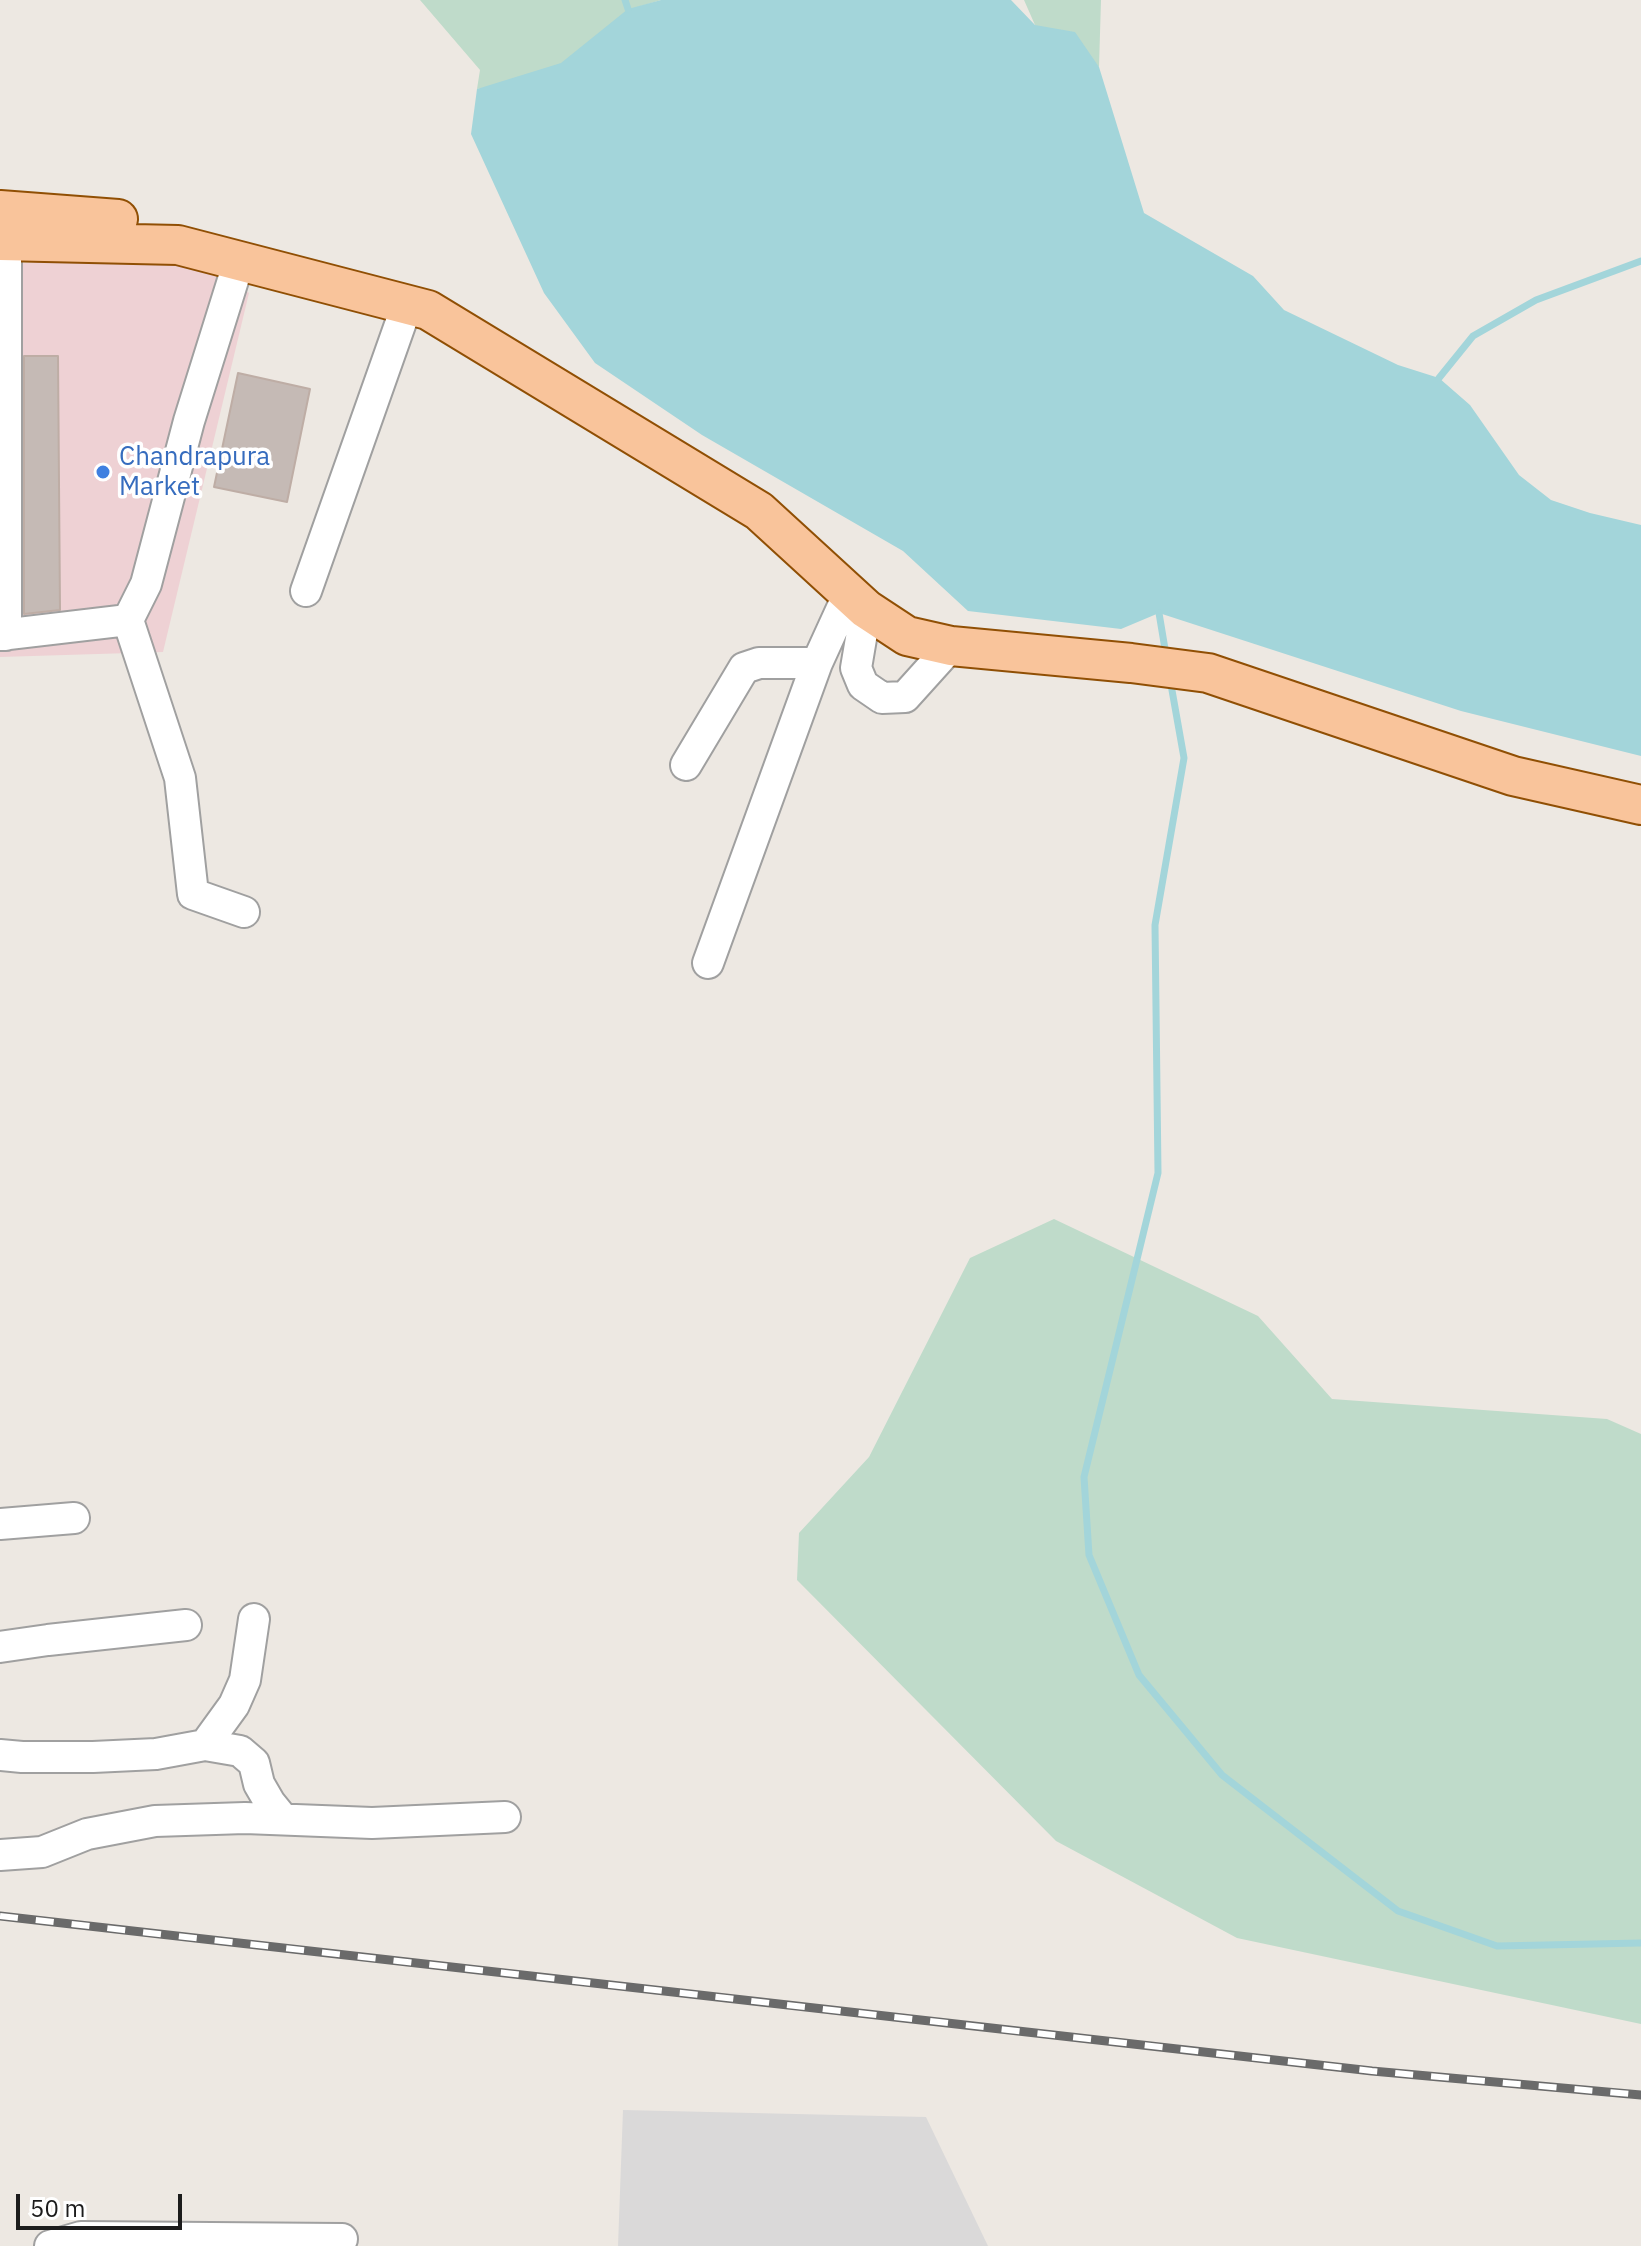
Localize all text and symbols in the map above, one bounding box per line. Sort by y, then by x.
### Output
place label: Chandrapura Market [119,441,270,502]
marker: Chandrapura Market [94,463,112,481]
scale bar [20,2178,186,2228]
text: 50 m [30,2192,85,2224]

